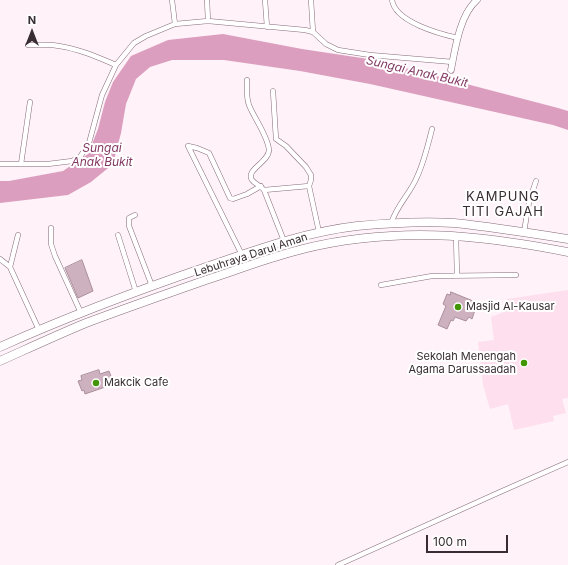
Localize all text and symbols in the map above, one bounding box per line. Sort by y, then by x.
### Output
north arrow [12,12,52,52]
text: N [28,13,36,27]
water label: Sungai Anak Bukit [365,53,469,91]
water label: Sungai Anak Bukit [71,141,133,169]
district label: KAMPUNG TITI GAJAH [462,189,544,220]
street label: Lebuhraya Darul Aman [193,230,309,280]
place label: Masjid Al-Kausar [466,300,555,314]
marker: Masjid Al-Kausar [453,302,463,312]
place label: Sekolah Menengah Agama Darussaadah [408,350,516,376]
marker: Sekolah Menengah Agama Darussaadah [519,358,529,368]
place label: Makcik Cafe [104,376,168,390]
marker: Makcik Cafe [91,378,101,388]
scale bar [428,527,510,553]
text: 100 m [433,534,467,549]

